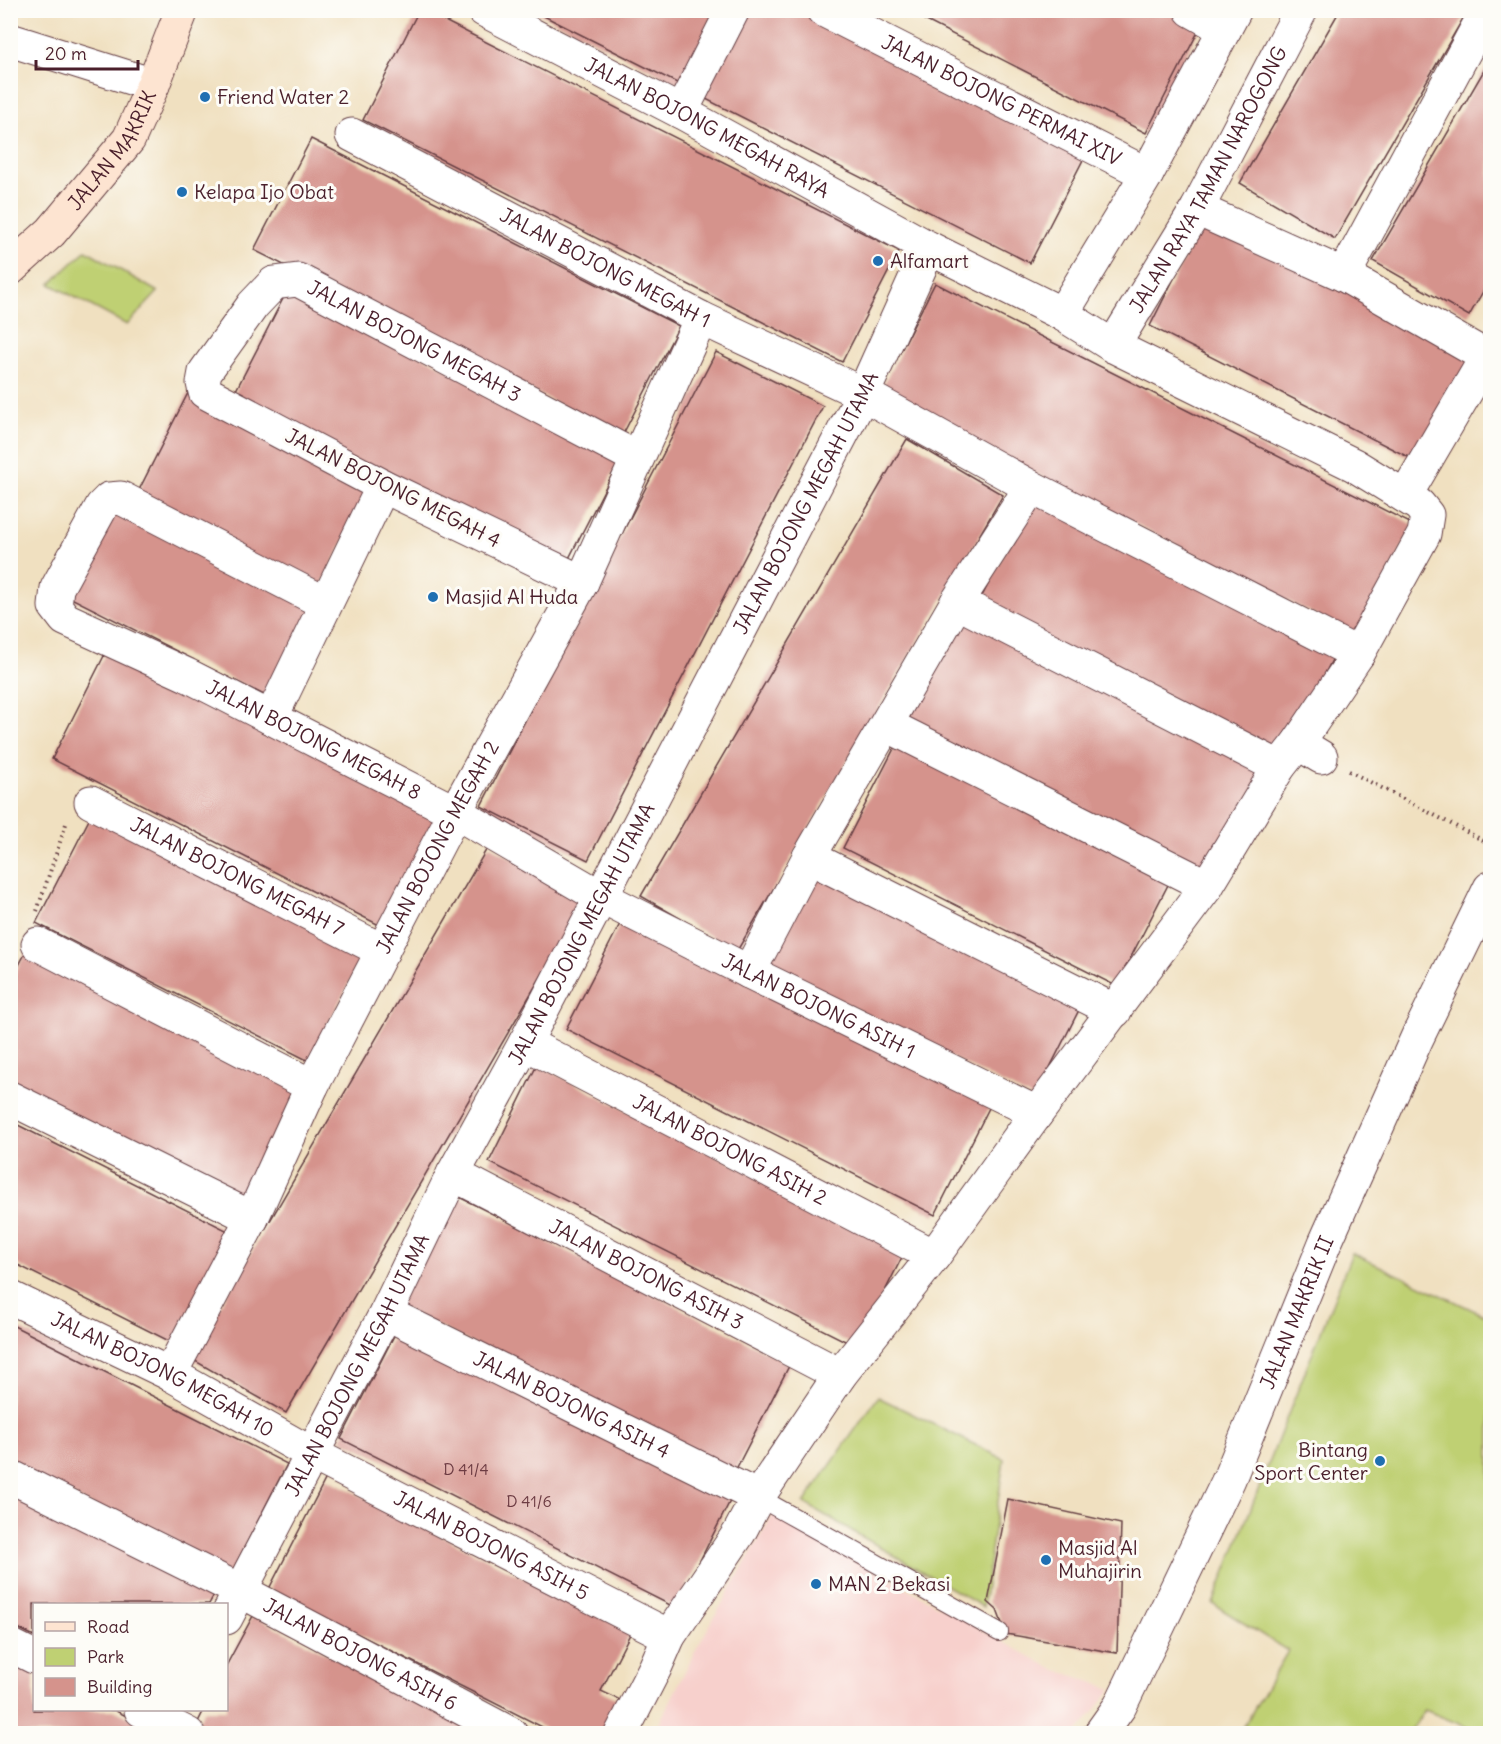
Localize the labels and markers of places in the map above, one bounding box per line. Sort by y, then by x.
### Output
place label: Friend Water 2 [217,84,349,109]
marker: Friend Water 2 [198,90,212,104]
place label: Kelapa Ijo Obat [194,179,334,204]
marker: Kelapa Ijo Obat [175,185,189,199]
place label: Alfamart [890,248,969,273]
marker: Alfamart [871,254,885,268]
place label: Masjid Al Huda [445,584,578,609]
marker: Masjid Al Huda [426,590,440,604]
place label: Bintang Sport Center [1254,1437,1368,1485]
marker: Bintang Sport Center [1373,1454,1387,1468]
place label: Masjid Al Muhajirin [1058,1535,1142,1583]
marker: Masjid Al Muhajirin [1039,1553,1053,1567]
place label: MAN 2 Bekasi [828,1571,950,1596]
marker: MAN 2 Bekasi [809,1577,823,1591]

